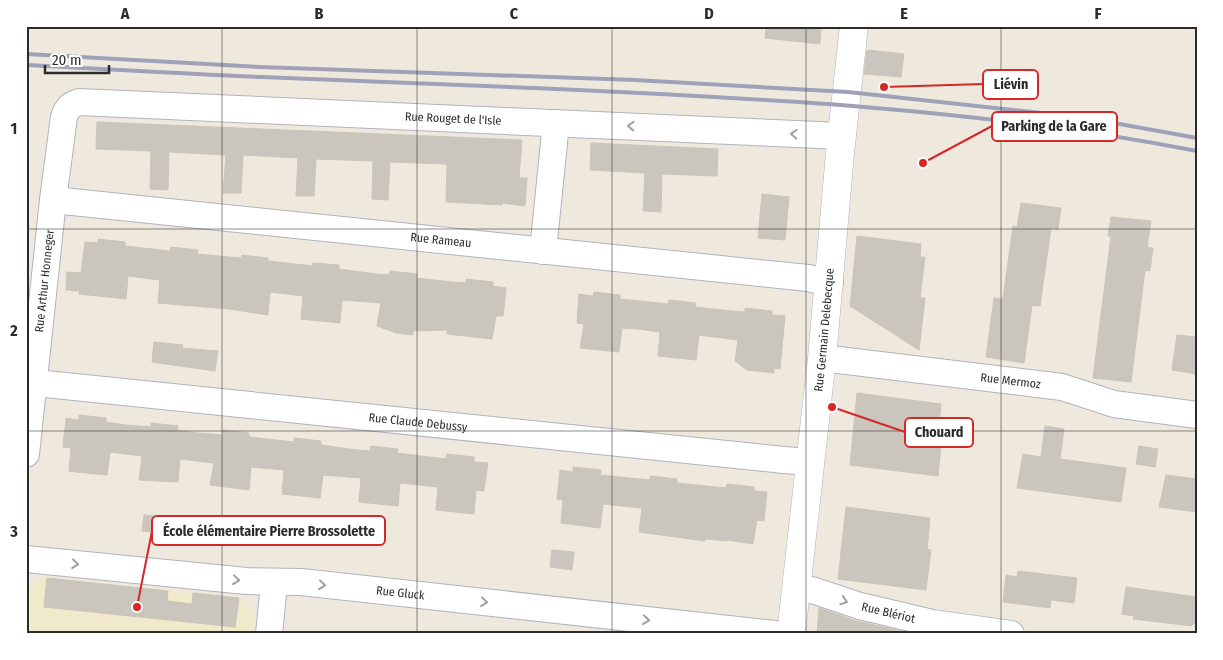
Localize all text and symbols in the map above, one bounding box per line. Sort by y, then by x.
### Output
text: A [120,4,130,23]
text: B [315,4,324,23]
text: C [510,4,519,23]
text: D [704,4,714,23]
text: E [900,4,908,23]
text: F [1094,4,1102,23]
scale bar [45,42,109,74]
text: 20 m [52,51,82,69]
callout: Liévin [983,70,1038,99]
text: Liévin [994,76,1028,93]
street label: Rue Rouget de l'Isle [405,110,502,128]
callout: Parking de la Gare [992,112,1117,141]
text: Parking de la Gare [1001,118,1107,135]
text: 1 [11,119,17,138]
one-way arrow [627,121,635,132]
one-way arrow [789,128,797,139]
street label: Rue Arthur Honneger [32,228,57,333]
street label: Rue Rameau [410,230,472,250]
street label: Rue Germain Delebecque [811,268,837,392]
text: 2 [9,321,18,340]
street label: Rue Mermoz [980,370,1042,391]
street label: Rue Claude Debussy [368,410,469,434]
callout: Chouard [905,418,973,447]
text: Chouard [915,424,963,441]
callout: École élémentaire Pierre Brossolette [152,516,385,545]
text: 3 [9,522,18,541]
text: École élémentaire Pierre Brossolette [163,522,375,540]
one-way arrow [71,558,79,569]
one-way arrow [233,574,241,585]
one-way arrow [319,579,327,590]
street label: Rue Gluck [375,583,426,603]
one-way arrow [839,595,847,605]
one-way arrow [480,596,488,607]
street label: Rue Blériot [860,600,917,626]
one-way arrow [642,614,650,625]

